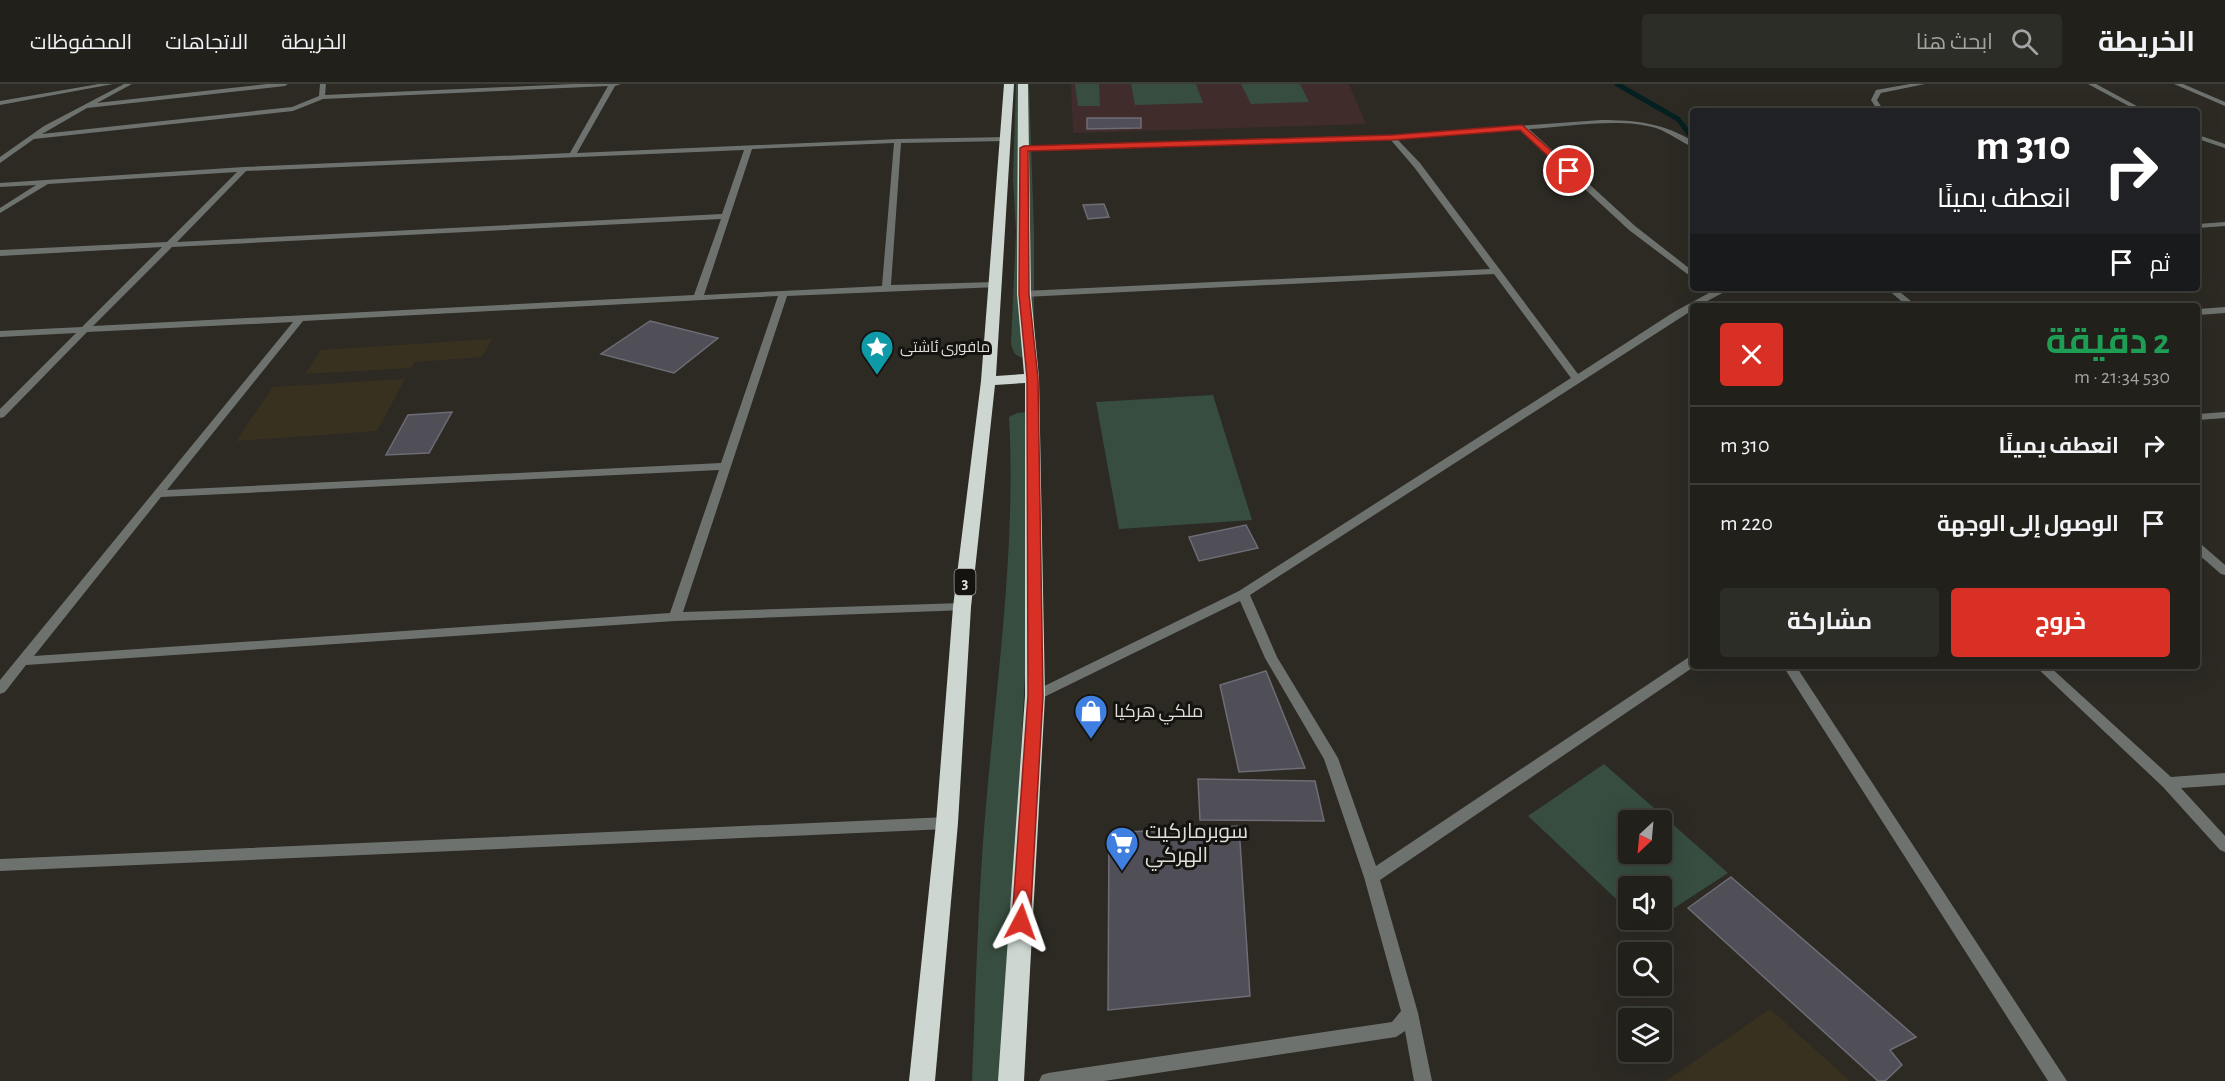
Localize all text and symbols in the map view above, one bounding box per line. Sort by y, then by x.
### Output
search box [1642,14,2062,68]
icon: search [2008,25,2041,58]
text: الخريطة [2098,29,2195,57]
text: ابحث هنا [1916,31,1993,53]
text: المحفوظات [30,32,132,53]
text: الاتجاهات [165,32,248,53]
text: الخريطة [281,32,347,53]
text: 310 m [1976,125,2071,167]
icon: right [2092,132,2170,210]
pin [1543,145,1594,196]
icon: arrive [1552,154,1585,187]
text: انعطف يمينًا [1937,185,2071,212]
icon: arrive [2105,246,2138,279]
text: ثم [2150,253,2170,275]
button: close [1720,323,1783,386]
text: 2 دقيقة [2046,324,2170,360]
place icon: مافوری ئاشتی [859,329,895,376]
place label: مافوری ئاشتی [900,339,990,357]
text: 530 m · 21:34 [2074,367,2170,387]
icon: right [2137,429,2170,462]
text: 310 m [1720,434,1770,456]
text: انعطف يمينًا [1998,435,2119,457]
icon: arrive [2137,507,2170,540]
text: 220 m [1720,512,1773,534]
text: الوصول إلى الوجهة [1937,513,2119,535]
road number: 3 [954,569,976,595]
button: مشاركة [1720,588,1939,657]
button: خروج [1951,588,2170,657]
shop icon: ملكي هركيا [1073,693,1109,740]
place label: ملكي هركيا [1114,703,1203,725]
north arrow [1618,810,1672,864]
map controls [1618,810,1672,1062]
place label: سوبرماركيت الهركي [1145,821,1248,871]
supermarket icon: سوبرماركيت الهركي [1104,825,1140,872]
button: sound [1618,876,1672,930]
position arrow [989,890,1053,954]
button: search [1618,942,1672,996]
button: layers [1618,1008,1672,1062]

